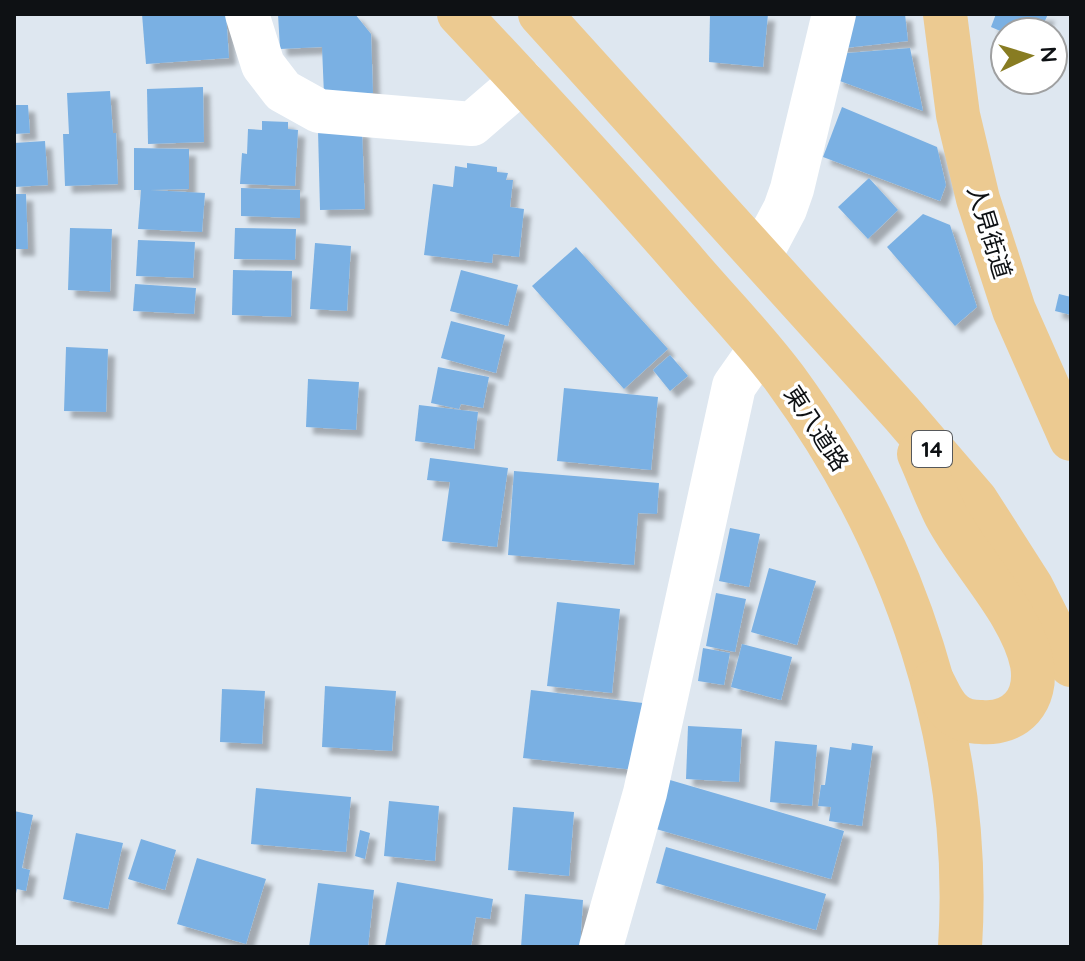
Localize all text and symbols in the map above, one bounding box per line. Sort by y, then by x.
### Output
north arrow [989,16,1069,96]
text: N [1034,46,1063,64]
street label: 人見街道 [962,182,1018,282]
street label: 東八道路 [778,380,856,476]
road number: 14 [912,431,952,467]

